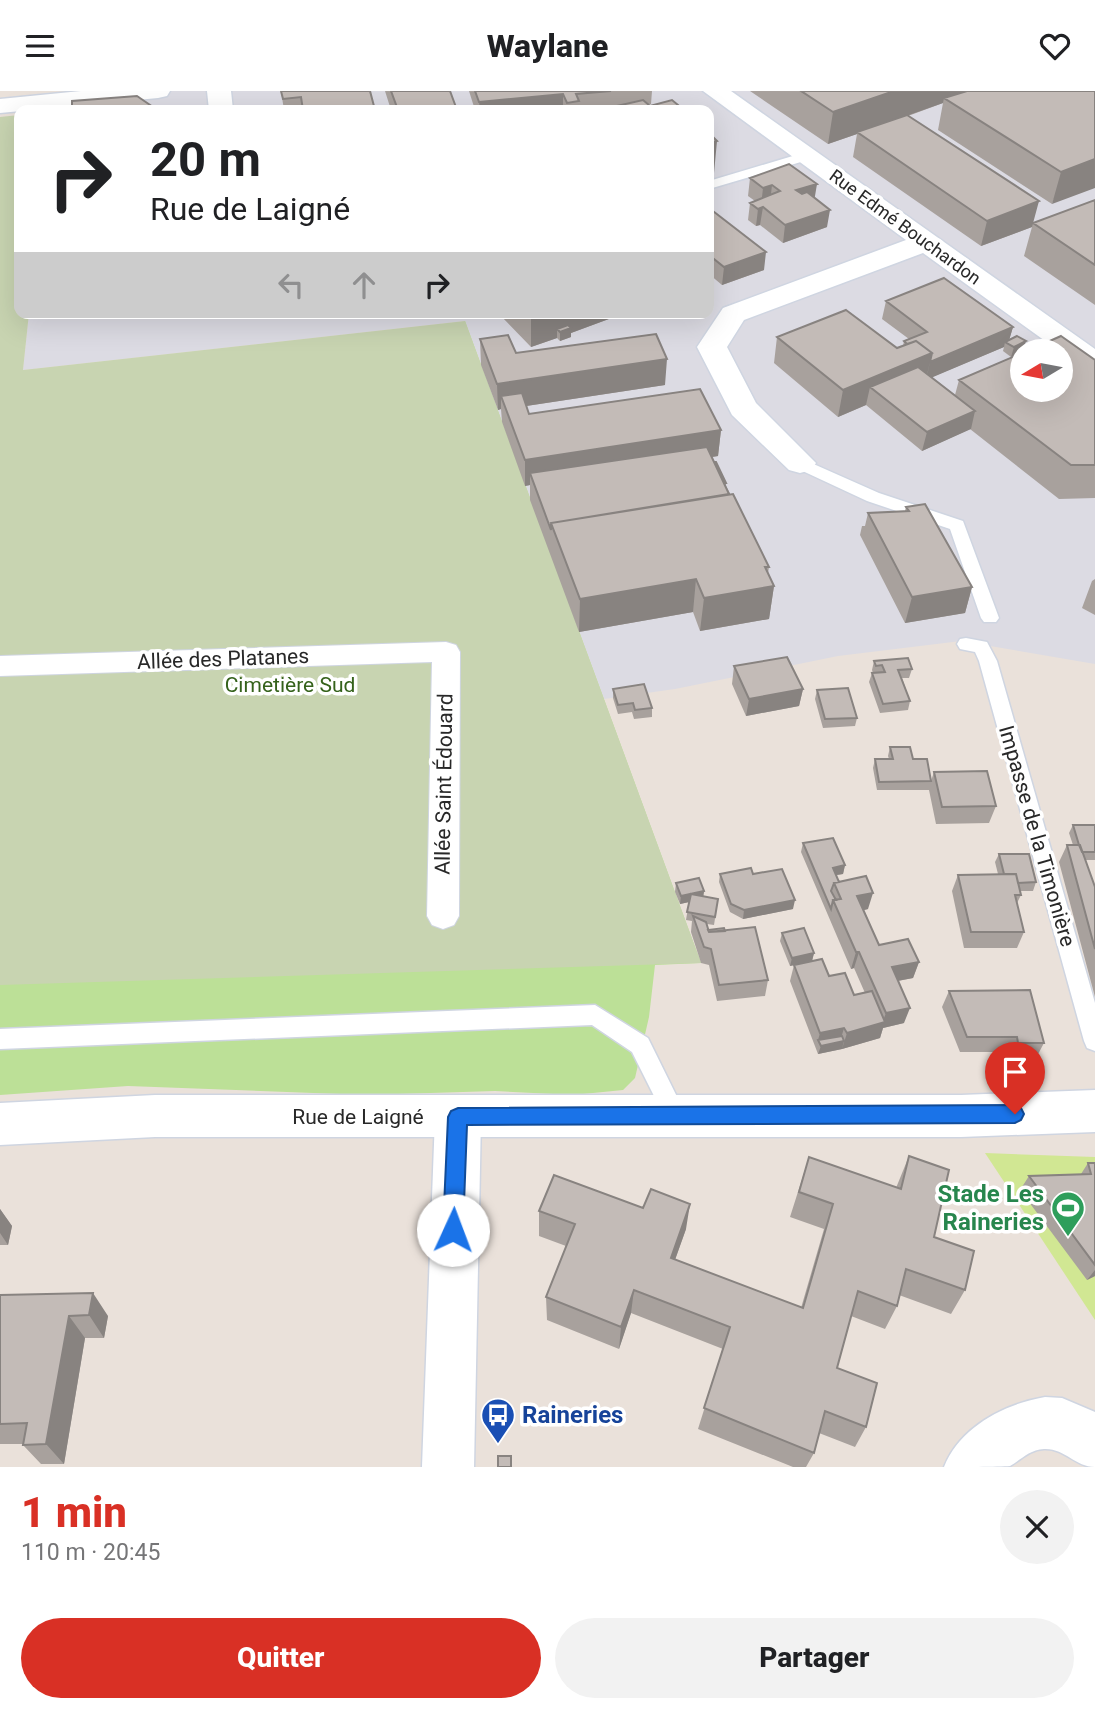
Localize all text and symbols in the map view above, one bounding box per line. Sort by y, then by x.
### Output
icon: menu [21,27,59,65]
text: Waylane [487,27,608,65]
icon: heart [1036,27,1074,65]
text: 20 m [150,131,261,188]
icon: right [35,133,126,224]
street label: Rue Edmé Bouchardon [826,165,985,289]
text: Rue de Laigné [150,190,350,228]
icon: left [272,266,310,304]
icon: ahead [345,266,383,304]
icon: right [418,266,456,304]
north arrow [1010,339,1073,403]
map controls [1010,339,1073,402]
street label: Allée des Platanes [137,644,309,674]
park label: Cimetière Sud [225,673,355,697]
street label: Allée Saint Édouard [430,693,458,875]
street label: Impasse de la Timonière [994,723,1080,949]
pin [985,1042,1045,1114]
icon: arrive [996,1053,1034,1091]
street label: Rue de Laigné [292,1105,424,1129]
place label: Stade Les Raineries [938,1180,1044,1236]
sports icon: Stade Les Raineries [1049,1189,1087,1238]
position arrow [416,1193,490,1267]
bus stop icon: Raineries [479,1396,517,1445]
place label: Raineries [522,1401,623,1429]
text: 1 min [21,1488,127,1537]
button: close [1000,1490,1074,1564]
text: 110 m · 20:45 [21,1539,160,1566]
button: Quitter [21,1618,541,1698]
button: Partager [555,1618,1074,1698]

